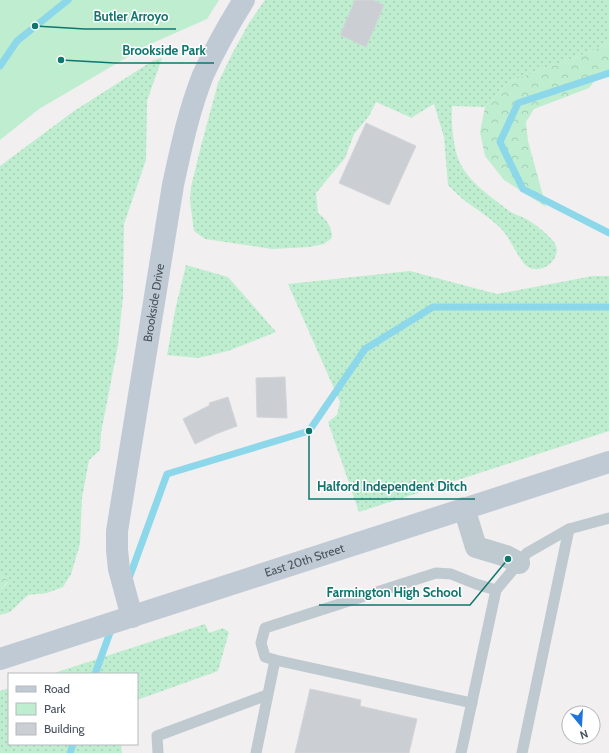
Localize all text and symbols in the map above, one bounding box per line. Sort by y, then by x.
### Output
callout: Butler Arroyo [85,4,176,29]
text: Butler Arroyo [93,8,169,24]
callout: Brookside Park [115,38,214,63]
text: Brookside Park [122,42,207,58]
street label: Brookside Drive [140,262,167,343]
callout: Halford Independent Ditch [309,474,475,499]
text: Halford Independent Ditch [317,478,467,494]
street label: East 20th Street [263,540,346,580]
callout: Farmington High School [319,580,470,605]
text: Farmington High School [326,584,462,600]
legend [8,673,138,745]
text: Road [44,681,70,696]
text: Park [44,701,66,716]
north arrow [561,705,601,745]
text: Building [44,721,86,736]
text: N [578,727,590,742]

